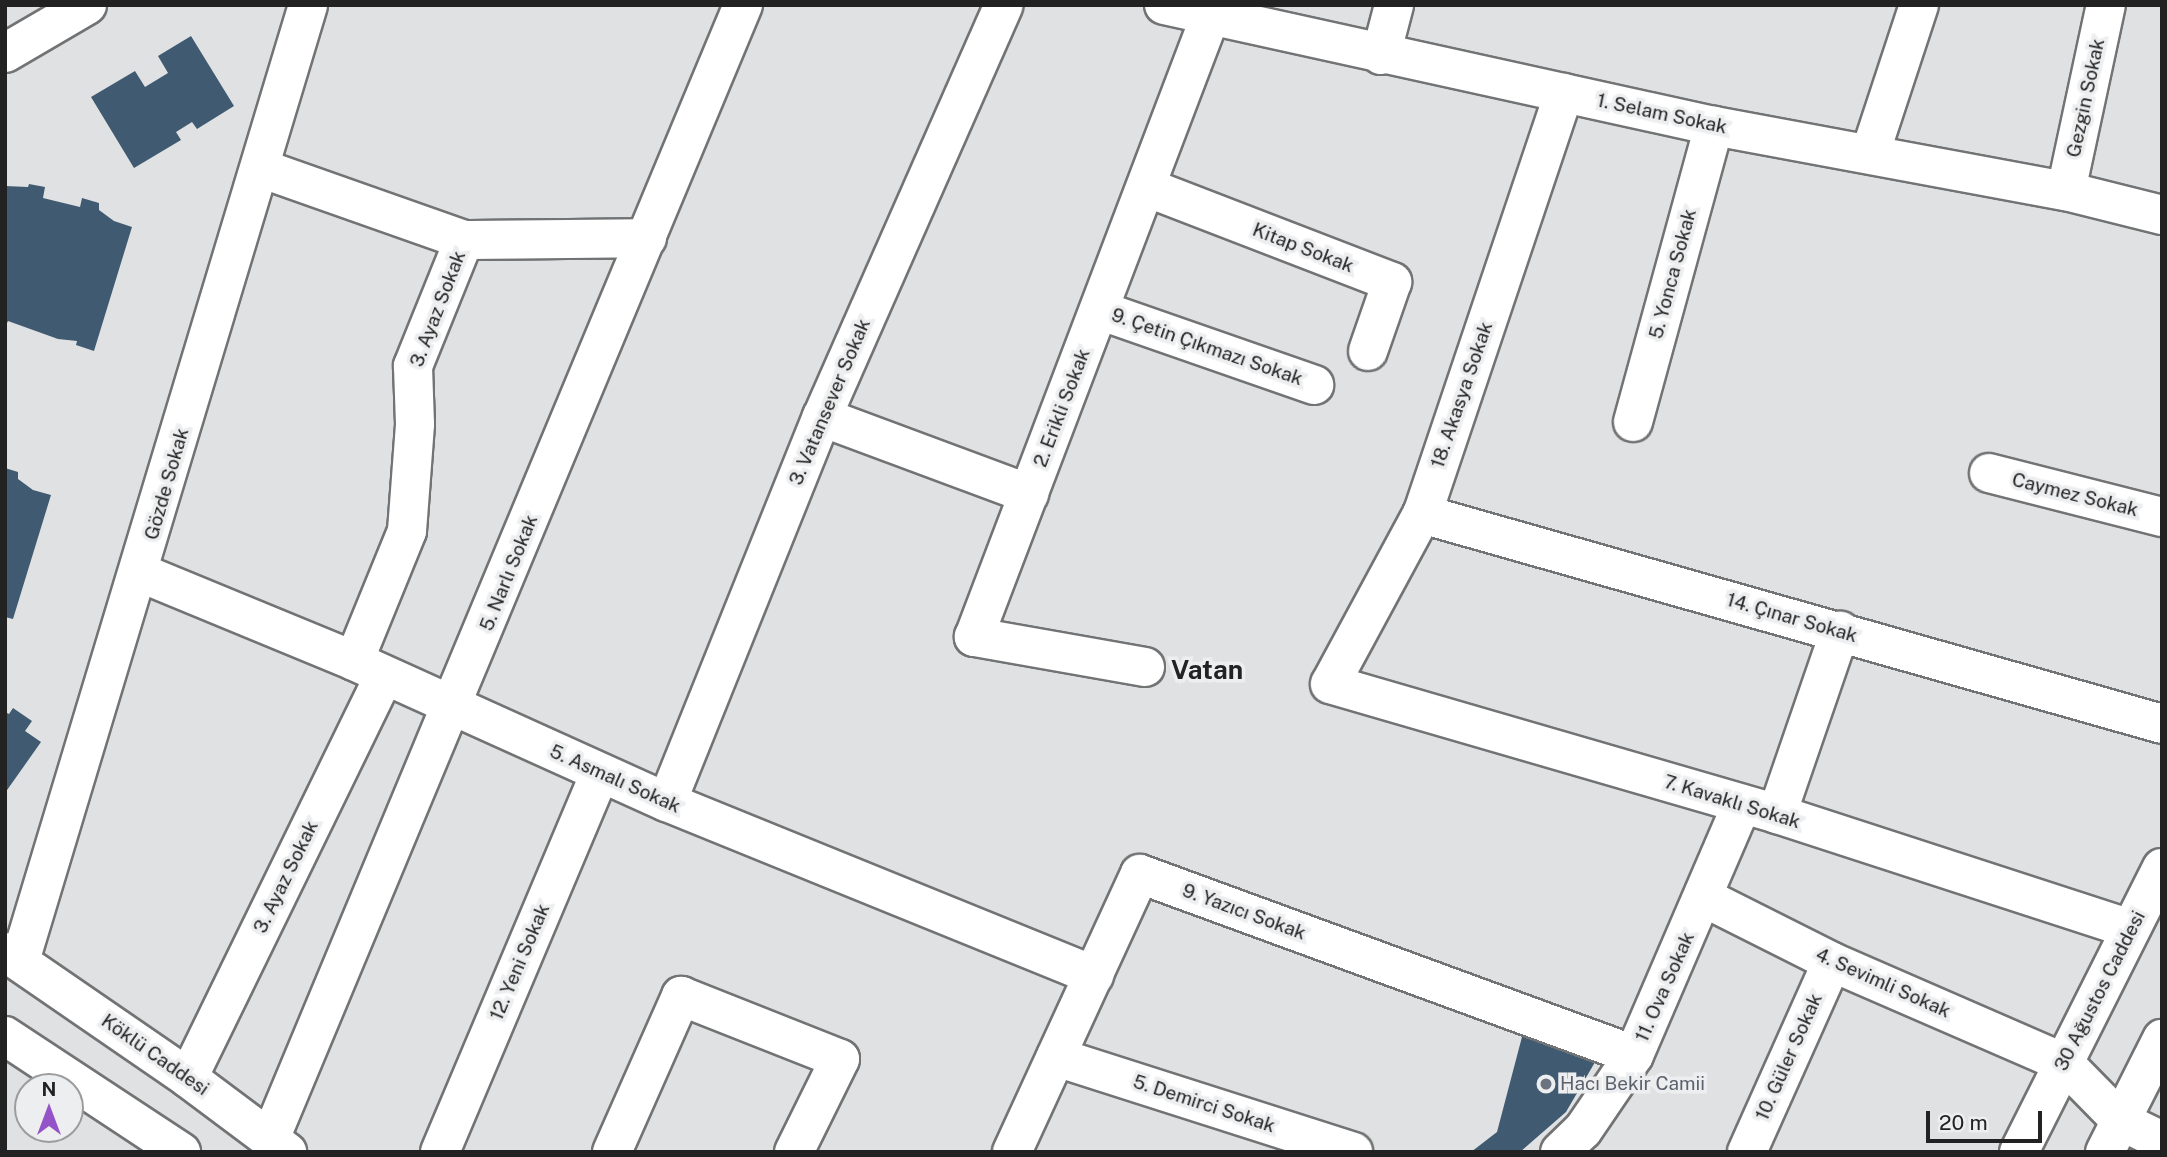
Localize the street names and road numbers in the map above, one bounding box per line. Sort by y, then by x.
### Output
street label: Gezgin Sokak [2062,37,2110,159]
street label: 1. Selam Sokak [1595,89,1729,139]
street label: 5. Yonca Sokak [1645,207,1701,341]
street label: Kitap Sokak [1249,218,1357,278]
street label: 3. Ayaz Sokak [405,248,471,370]
street label: 9. Çetin Çıkmazı Sokak [1108,304,1306,390]
street label: 3. Vatansever Sokak [785,315,875,489]
street label: 18. Akasya Sokak [1426,319,1498,471]
street label: 2. Erikli Sokak [1029,346,1095,470]
street label: Gözde Sokak [140,425,194,543]
street label: Caymez Sokak [2010,468,2140,522]
street label: 5. Narlı Sokak [475,512,543,634]
street label: 14. Çınar Sokak [1724,588,1860,648]
street label: 5. Asmalı Sokak [546,740,684,818]
street label: 7. Kavaklı Sokak [1661,770,1803,834]
street label: 3. Ayaz Sokak [249,817,323,937]
street label: 9. Yazıcı Sokak [1179,879,1309,945]
street label: 12. Yeni Sokak [485,900,555,1024]
street label: 30 Ağustos Caddesi [2050,907,2150,1075]
street label: 11. Ova Sokak [1631,929,1699,1045]
street label: 4. Sevimli Sokak [1812,943,1954,1023]
street label: 10. Güler Sokak [1751,990,1827,1124]
street label: Köklü Caddesi [97,1010,213,1100]
street label: 5. Demirci Sokak [1130,1070,1278,1138]

